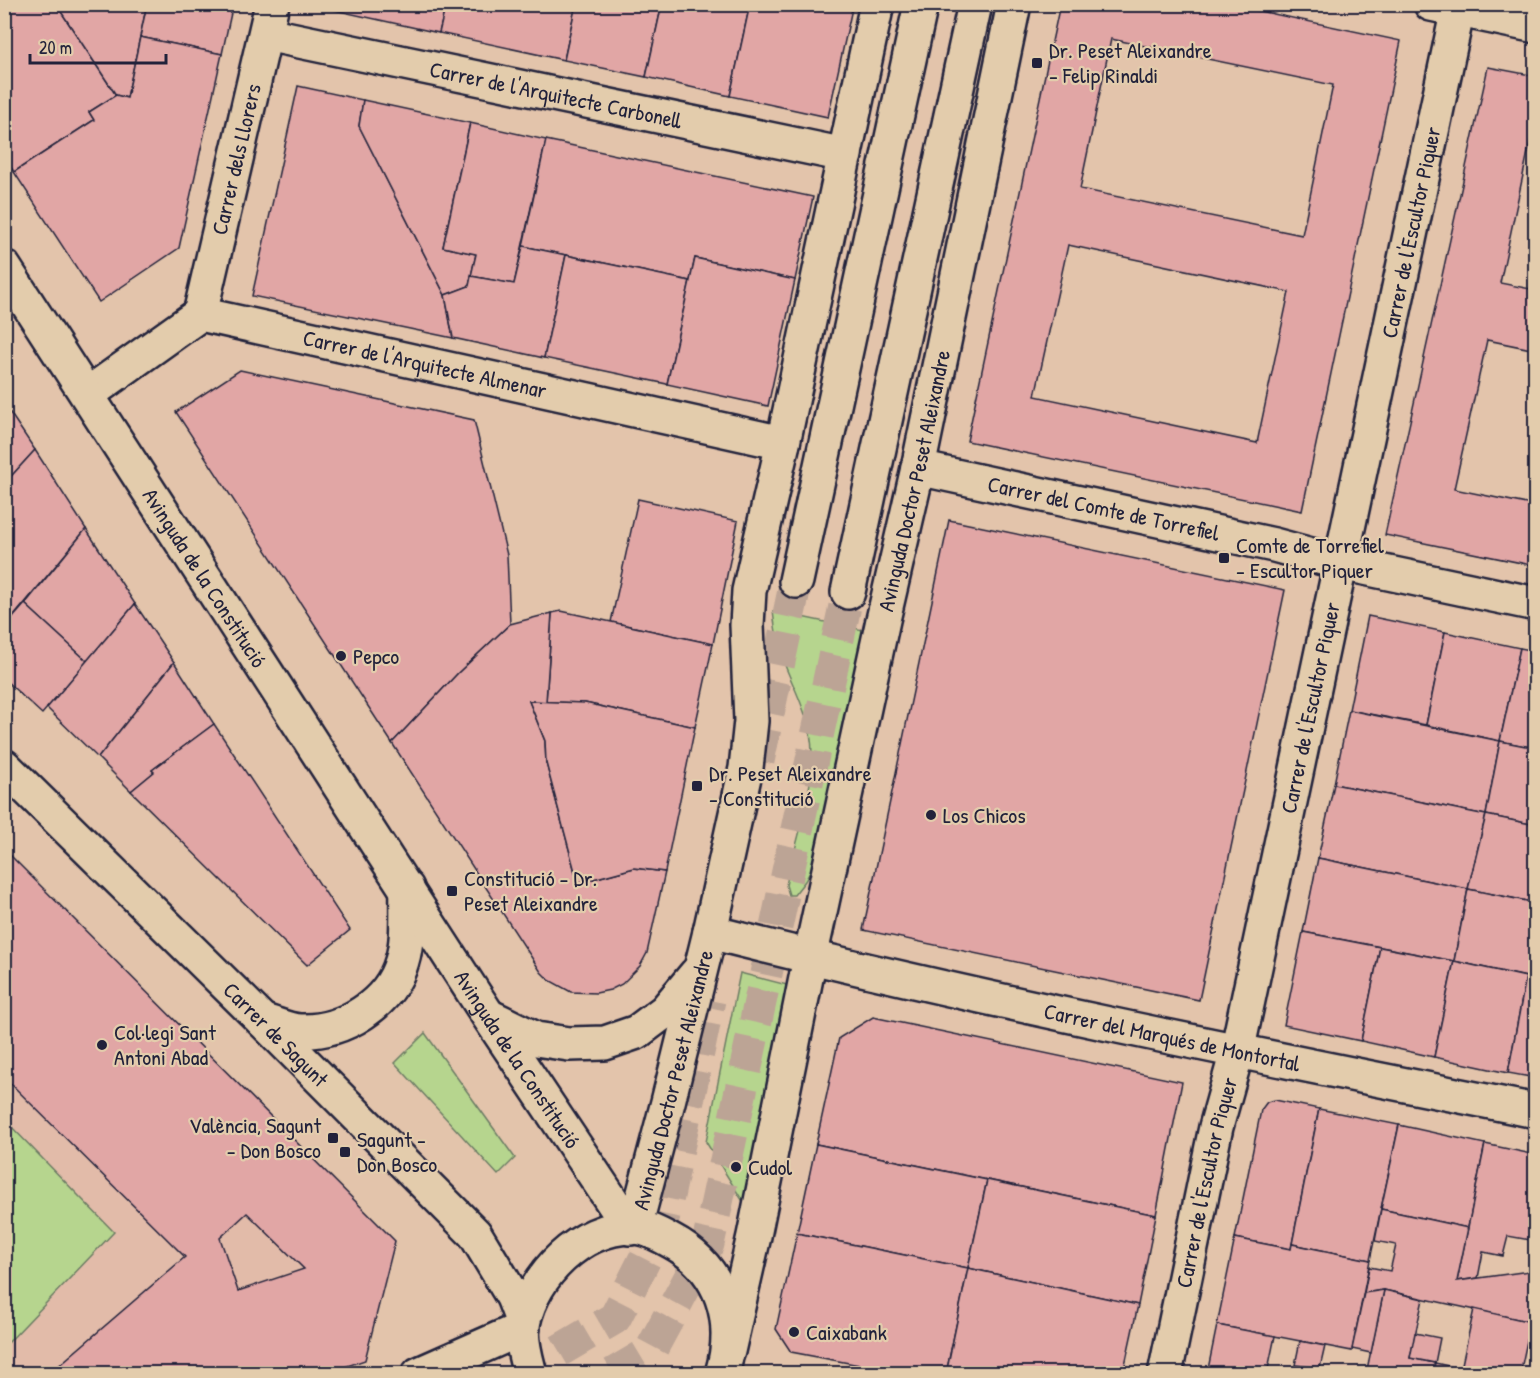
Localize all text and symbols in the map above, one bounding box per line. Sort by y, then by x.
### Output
scale bar [30,27,166,65]
text: 20 m [39,35,72,60]
place label: Dr. Peset Aleixandre - Felip Rinaldi [1049,35,1212,90]
street label: Carrer de l'Arquitecte Carbonell [427,54,685,136]
marker: Dr. Peset Aleixandre - Felip Rinaldi [1030,56,1044,70]
street label: Carrer dels Llorers [204,81,268,237]
street label: Carrer de l'Escultor Piquer [1374,123,1448,341]
street label: Carrer de l'Arquitecte Almenar [300,322,550,405]
street label: Avinguda Doctor Peset Aleixandre [870,347,957,614]
street label: Carrer del Comte de Torrefiel [985,469,1223,548]
street label: Avinguda de la Constitució [136,482,274,673]
place label: Comte de Torrefiel - Escultor Piquer [1236,530,1384,585]
marker: Comte de Torrefiel - Escultor Piquer [1217,551,1231,565]
street label: Carrer de l'Escultor Piquer [1273,599,1347,816]
place label: Pepco [353,641,399,671]
marker: Pepco [334,649,348,663]
place label: Dr. Peset Aleixandre - Constitució [709,758,872,813]
marker: Dr. Peset Aleixandre - Constitució [690,779,704,793]
place label: Los Chicos [943,800,1026,830]
marker: Los Chicos [924,808,938,822]
place label: Constitució - Dr. Peset Aleixandre [464,863,598,918]
marker: Constitució - Dr. Peset Aleixandre [445,884,459,898]
street label: Avinguda Doctor Peset Aleixandre [625,946,720,1213]
street label: Avinguda de la Constitució [448,964,588,1154]
street label: Carrer de Sagunt [217,975,335,1094]
street label: Carrer del Marqués de Montortal [1041,996,1303,1078]
place label: Col·legi Sant Antoni Abad [114,1017,216,1072]
marker: Col·legi Sant Antoni Abad [95,1038,109,1052]
street label: Carrer de l'Escultor Piquer [1168,1073,1244,1290]
place label: València, Sagunt - Don Bosco [189,1110,321,1165]
place label: Sagunt - Don Bosco [357,1124,437,1179]
marker: València, Sagunt - Don Bosco [326,1131,340,1145]
marker: Sagunt - Don Bosco [338,1145,352,1159]
place label: Cudol [748,1152,792,1182]
marker: Cudol [729,1160,743,1174]
place label: Caixabank [806,1317,887,1347]
marker: Caixabank [787,1325,801,1339]

